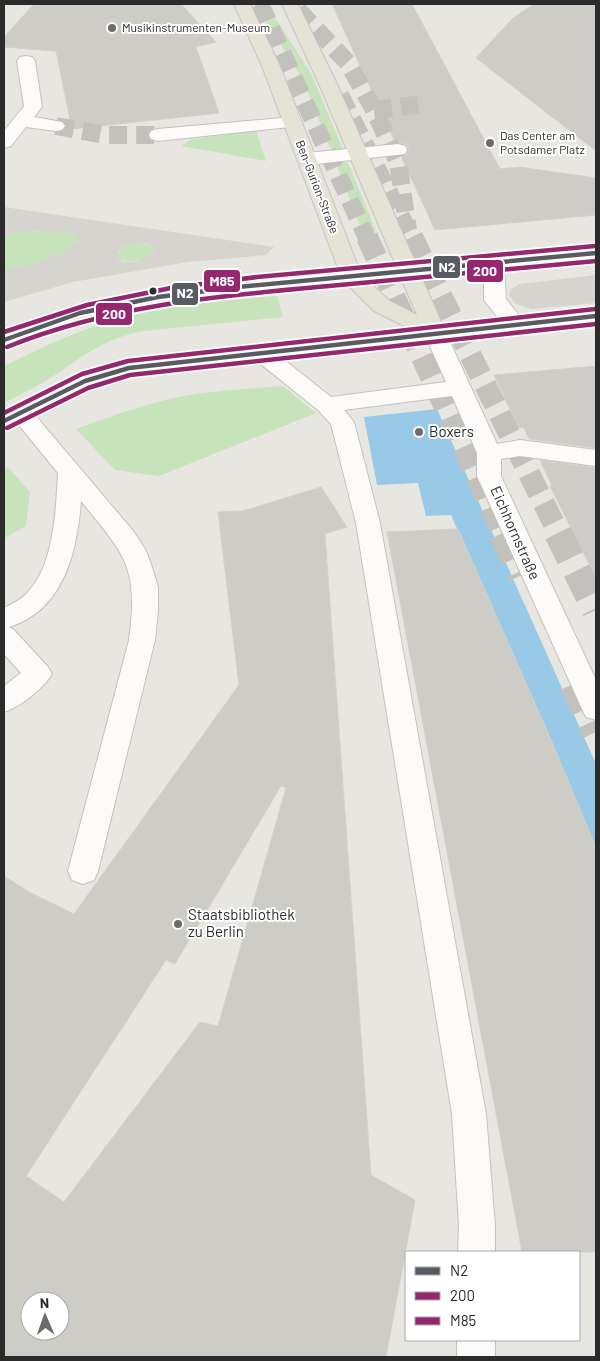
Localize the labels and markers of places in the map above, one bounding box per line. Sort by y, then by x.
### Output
place label: Musikinstrumenten-Museum [122,20,270,34]
marker: Musikinstrumenten-Museum [106,22,118,34]
place label: Das Center am Potsdamer Platz [500,128,585,156]
marker: Das Center am Potsdamer Platz [484,137,496,149]
unlabelled marker [148,286,158,296]
place label: Boxers [429,422,474,440]
marker: Boxers [413,426,425,438]
place label: Staatsbibliothek zu Berlin [188,905,295,940]
marker: Staatsbibliothek zu Berlin [172,918,184,930]

